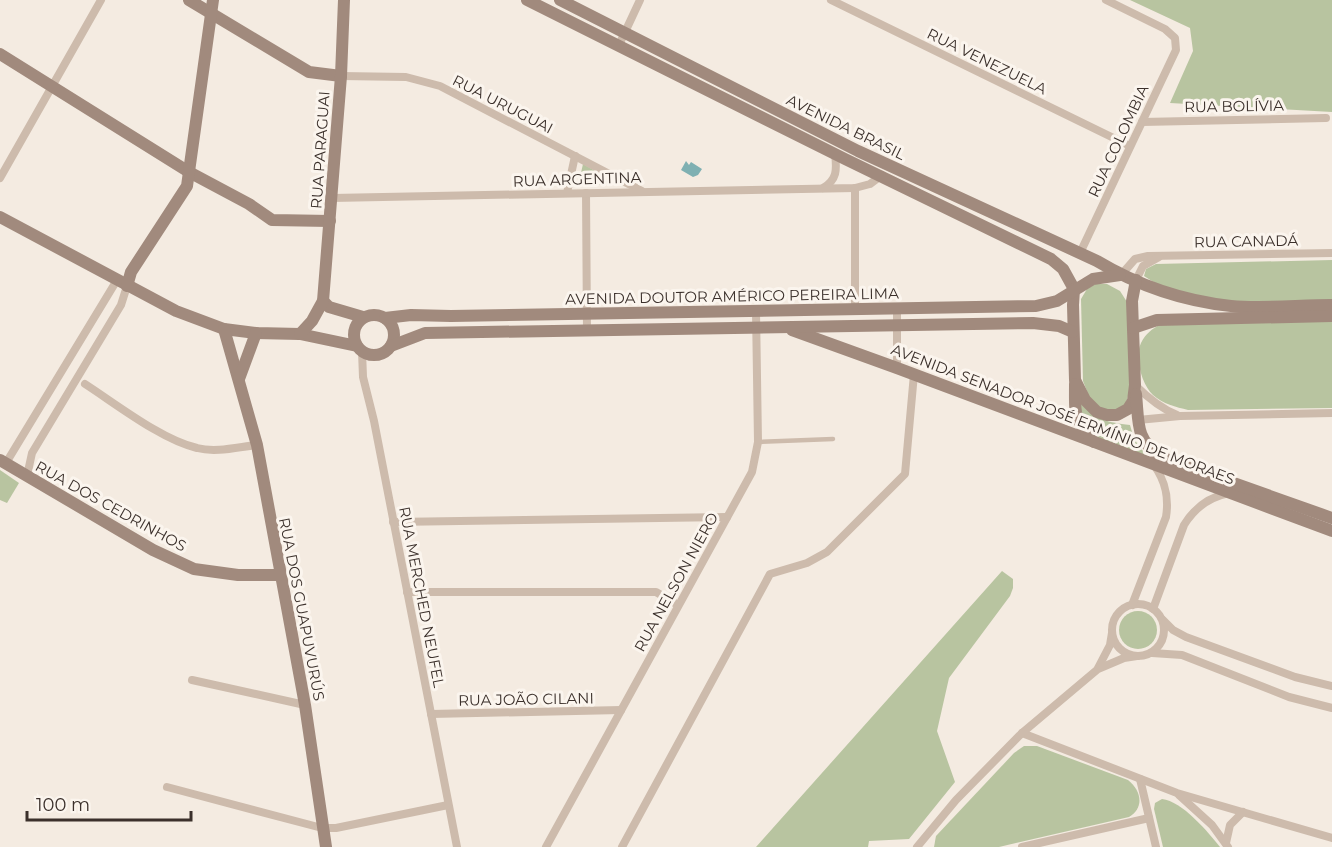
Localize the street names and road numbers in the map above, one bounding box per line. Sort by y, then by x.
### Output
street label: RUA VENEZUELA [924,24,1050,98]
street label: RUA URUGUAI [450,70,556,138]
street label: RUA COLOMBIA [1084,81,1152,200]
street label: RUA PARAGUAI [306,90,334,210]
street label: AVENIDA BRASIL [784,90,909,164]
street label: RUA BOLÍVIA [1184,96,1284,116]
street label: RUA ARGENTINA [512,167,642,191]
street label: RUA CANADÁ [1194,231,1299,251]
street label: AVENIDA DOUTOR AMÉRICO PEREIRA LIMA [565,284,899,308]
street label: AVENIDA SENADOR JOSÉ ERMÍNIO DE MORAES [889,339,1237,489]
street label: RUA DOS CEDRINHOS [32,456,190,556]
street label: RUA MERCHED NEUFEL [395,505,449,689]
street label: RUA NELSON NIERO [630,509,722,655]
street label: RUA DOS GUAPUVURÚS [275,516,329,702]
street label: RUA JOÃO CILANI [458,688,594,710]

